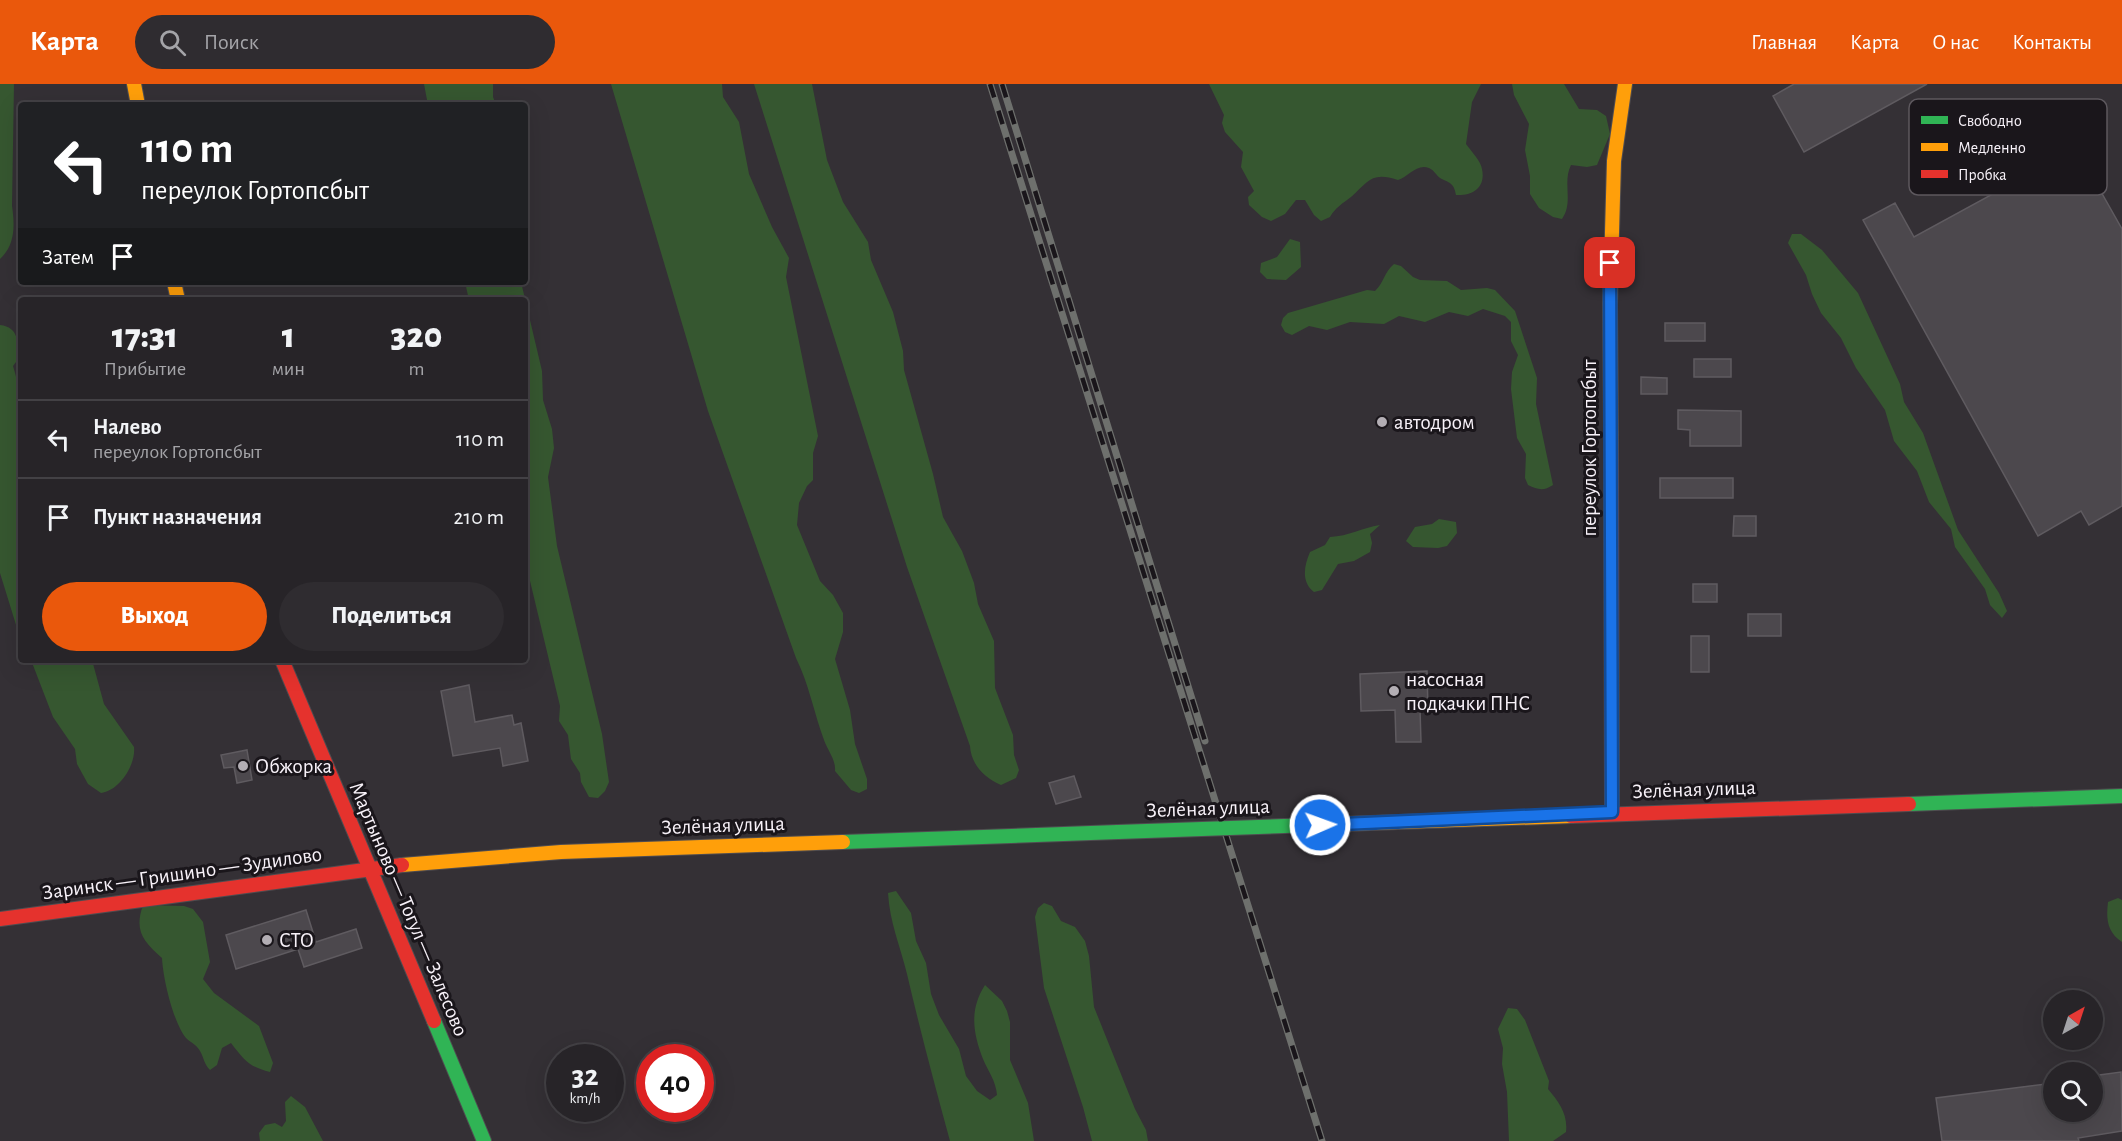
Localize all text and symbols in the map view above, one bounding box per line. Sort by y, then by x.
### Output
search box [135,15,555,69]
icon: search [156,26,189,59]
text: Карта [30,28,99,56]
text: Поиск [204,31,259,53]
text: Главная [1751,32,1817,53]
text: Карта [1850,32,1899,53]
text: О нас [1932,32,1979,53]
text: Контакты [2012,32,2092,53]
legend [1909,99,2107,195]
text: Свободно [1958,113,2022,129]
icon: left [42,126,120,204]
text: 110 m [141,128,233,170]
text: Медленно [1958,140,2026,156]
text: Пробка [1958,167,2007,183]
text: переулок Гортопсбыт [141,177,369,204]
pin [1584,237,1635,288]
icon: arrive [106,240,139,273]
text: Затем [42,246,94,268]
icon: arrive [1593,246,1626,279]
text: 17:31 [112,318,178,354]
text: 1 [282,318,295,354]
text: 320 [391,318,442,354]
text: Прибытие [104,359,186,379]
text: мин [272,359,305,379]
text: m [408,359,424,379]
street label: переулок Гортопсбыт [1579,359,1600,537]
place label: автодром [1394,412,1475,433]
marker: автодром [1375,415,1389,429]
text: Налево [93,416,162,438]
icon: left [42,423,75,456]
text: 110 m [456,428,504,450]
text: переулок Гортопсбыт [93,442,262,462]
icon: arrive [42,501,75,534]
text: Пункт назначения [93,506,262,528]
text: 210 m [454,506,504,528]
button: Выход [42,582,267,651]
button: Поделиться [279,582,504,651]
place label: насосная подкачки ПНС [1406,669,1530,714]
marker: насосная подкачки ПНС [1387,684,1401,698]
place label: Обжорка [255,756,332,777]
marker: Обжорка [236,759,250,773]
street label: Зелёная улица [1632,777,1757,802]
street label: Мартыново — Тогул — Залесово [345,779,472,1039]
position arrow [1288,793,1352,857]
street label: Зелёная улица [1146,796,1271,821]
street label: Зелёная улица [661,813,786,838]
street label: Заринск — Гришино — Зудилово [41,843,323,904]
place label: СТО [279,930,314,951]
marker: СТО [260,933,274,947]
north arrow [2043,990,2103,1050]
map controls [2043,990,2103,1122]
speed limit sign: 40 [636,1044,714,1122]
text: 32 [571,1061,599,1091]
button: search [2043,1062,2103,1122]
text: km/h [570,1091,600,1106]

